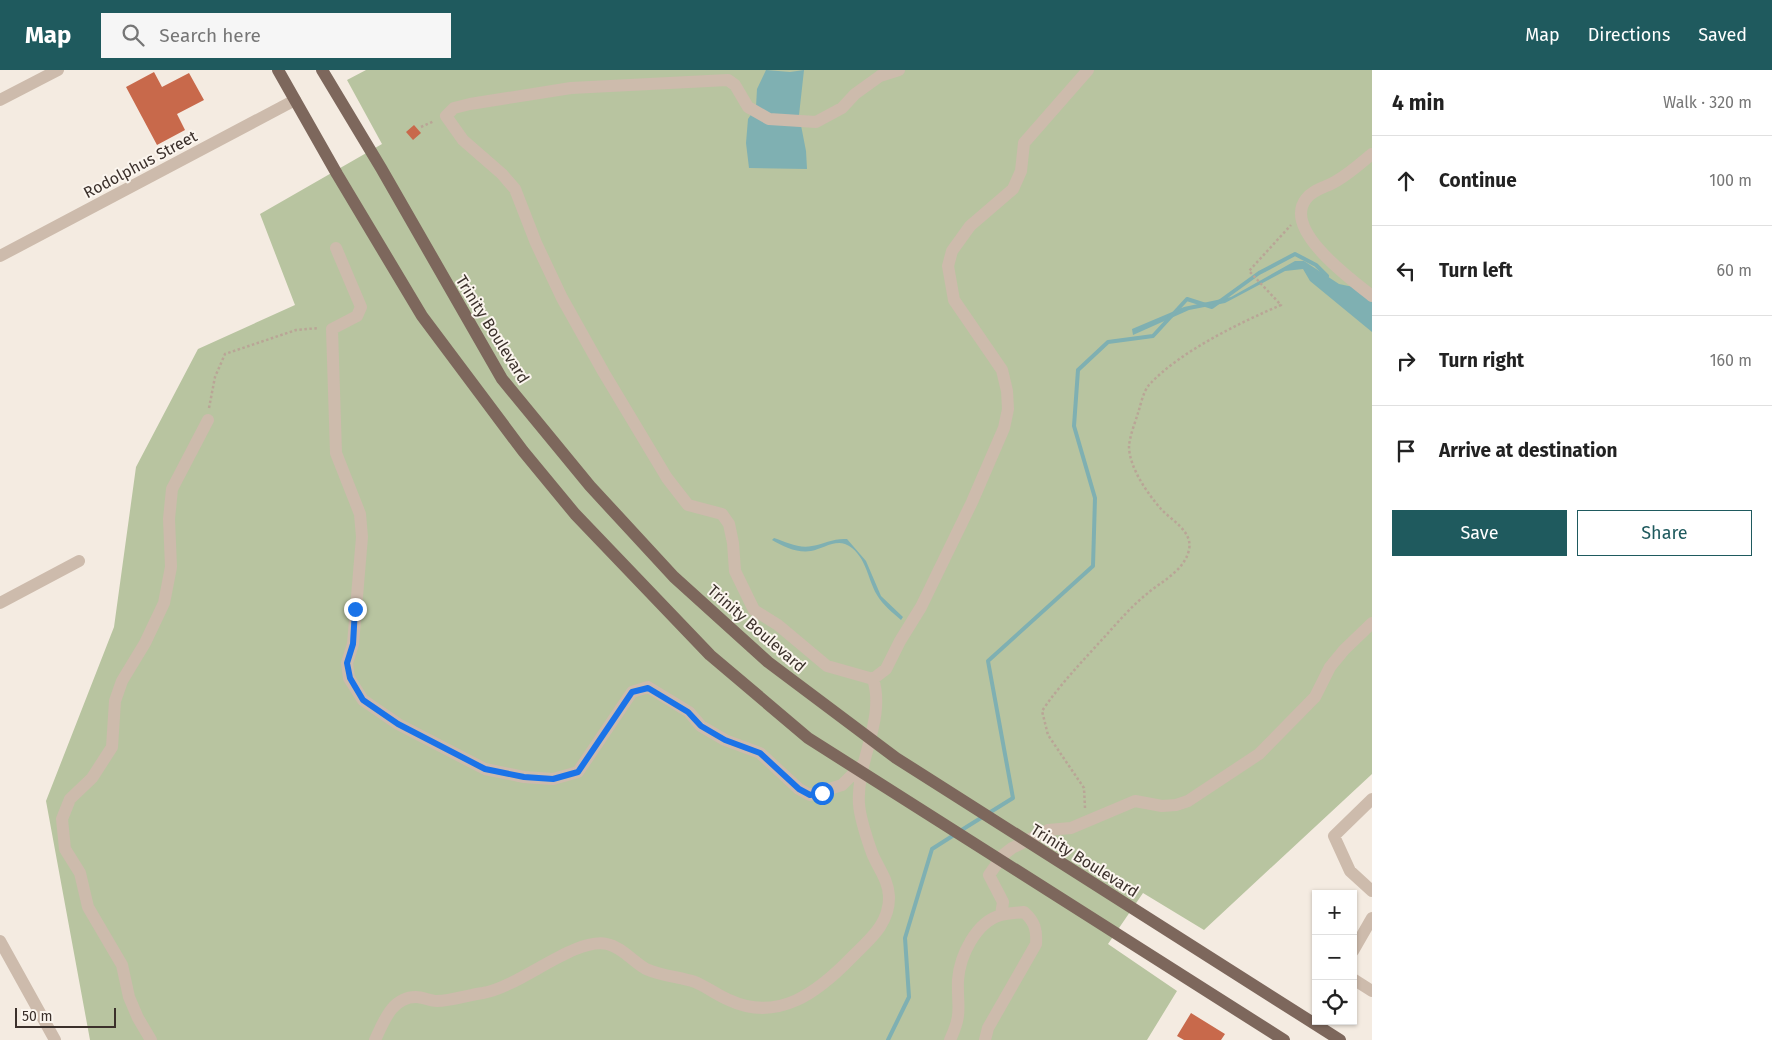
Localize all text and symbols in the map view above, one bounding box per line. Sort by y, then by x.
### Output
search box [101,13,451,58]
text: Map [25,21,71,49]
icon: search [119,21,147,49]
text: Search here [159,24,261,47]
text: Map [1525,24,1560,46]
text: Directions [1588,24,1670,46]
text: Saved [1698,24,1747,46]
text: 4 min [1392,90,1445,116]
text: Walk · 320 m [1663,93,1752,112]
street label: Rodolphus Street [80,126,200,202]
icon: ahead [1392,167,1420,195]
text: Continue [1439,169,1517,192]
text: 100 m [1709,171,1752,190]
icon: left [1392,257,1420,285]
text: Turn left [1439,259,1513,282]
text: 60 m [1717,261,1752,280]
street label: Trinity Boulevard [452,272,533,387]
icon: right [1392,347,1420,375]
text: Turn right [1439,349,1524,372]
text: 160 m [1710,351,1752,370]
icon: arrive [1392,437,1420,465]
text: Arrive at destination [1439,439,1618,462]
button: Save [1392,510,1567,556]
button: Share [1577,510,1752,556]
street label: Trinity Boulevard [704,581,809,676]
route end [344,598,367,621]
route start [811,782,834,805]
street label: Trinity Boulevard [1027,820,1142,901]
map controls [1312,890,1357,1025]
button: + [1312,890,1357,935]
button: − [1312,935,1357,980]
button: locate [1312,980,1357,1025]
scale bar [15,1005,116,1028]
text: 50 m [22,1008,53,1025]

